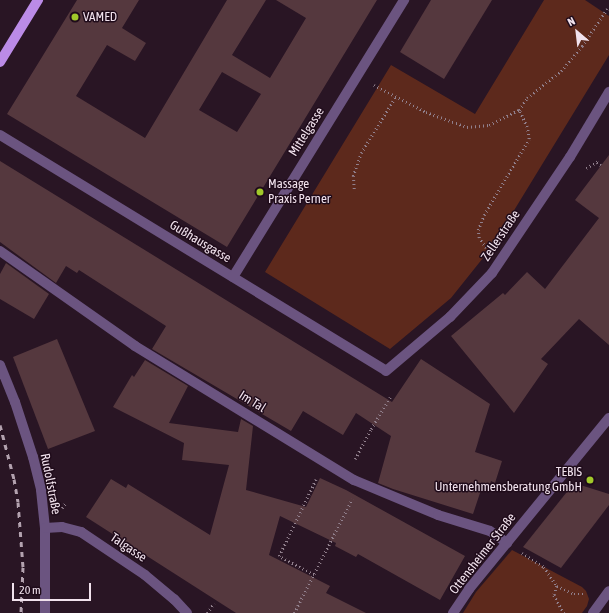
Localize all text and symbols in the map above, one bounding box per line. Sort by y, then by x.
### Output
place label: VAMED [83,9,117,25]
marker: VAMED [70,12,80,22]
north arrow [557,12,597,52]
text: N [566,15,577,28]
street label: Mittelgasse [286,105,328,159]
place label: Massage Praxis Perner [268,177,331,208]
marker: Massage Praxis Perner [255,187,265,197]
street label: Zellerstraße [478,208,524,264]
street label: Gußhausgasse [166,218,234,266]
street label: Im Tal [236,388,268,416]
street label: Rudolfstraße [36,452,64,516]
place label: TEBIS Unternehmensberatung GmbH [435,465,582,496]
marker: TEBIS Unternehmensberatung GmbH [585,475,595,485]
street label: Ottensheimer Straße [446,510,520,598]
street label: Talgasse [107,530,149,566]
scale bar [14,575,93,601]
text: 20 m [19,583,41,597]

